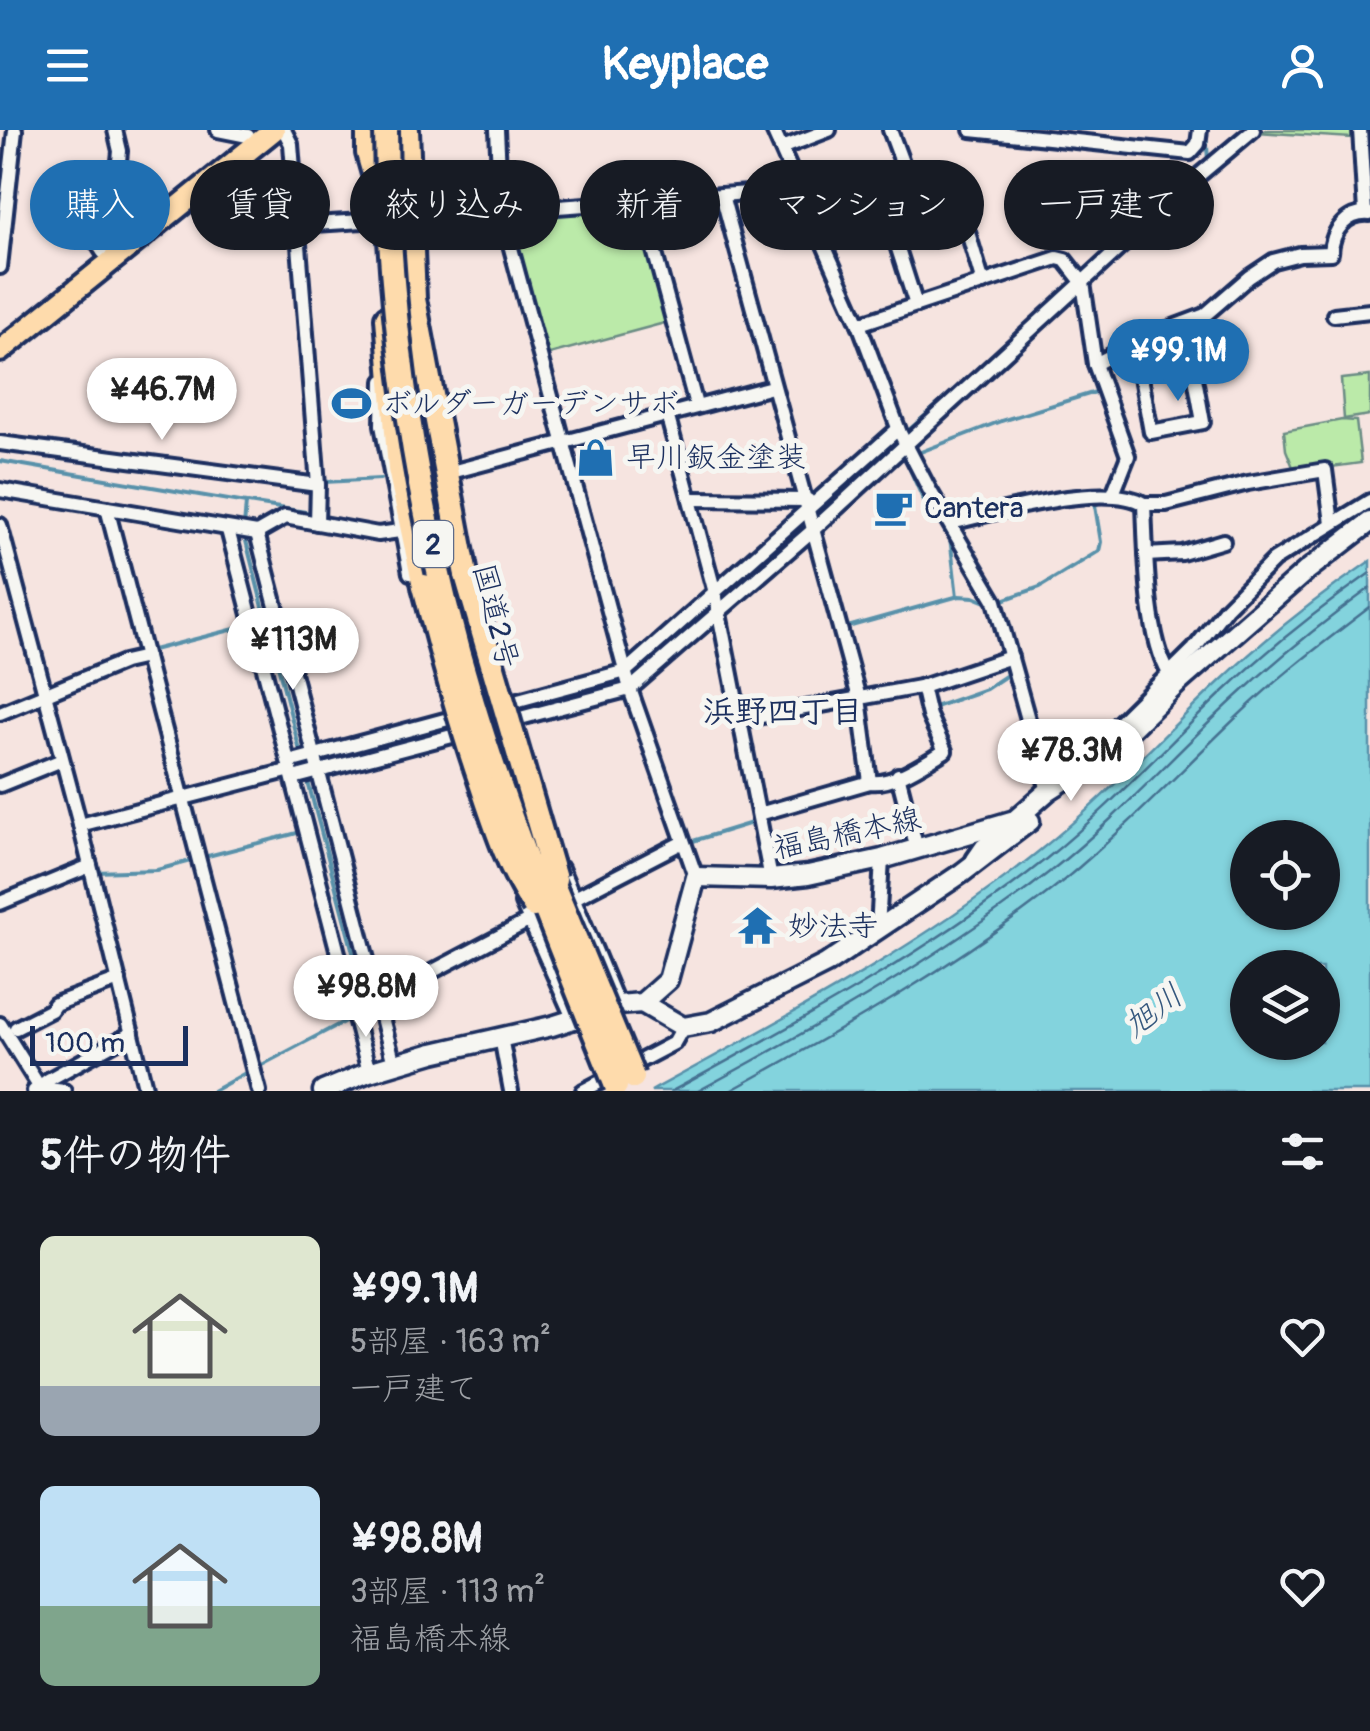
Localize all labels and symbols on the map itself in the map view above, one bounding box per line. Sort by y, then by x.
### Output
pin: ¥99.1M [1097,319,1259,404]
pin: ¥46.7M [81,358,243,443]
sports icon: ボルダーガーデンサボ [331,382,373,424]
place label: ボルダーガーデンサボ [382,385,679,422]
shop icon: 早川鈑金塗装 [575,436,617,478]
place label: 早川鈑金塗装 [626,439,806,476]
cafe icon: Cantera [873,487,915,529]
place label: Cantera [924,490,1024,527]
road number: 2 [413,521,453,567]
street label: 国道2号 [465,560,526,672]
pin: ¥113M [223,608,363,693]
district label: 浜野四丁目 [703,692,863,732]
pin: ¥78.3M [990,719,1152,804]
street label: 福島橋本線 [770,800,924,867]
temple icon: 妙法寺 [737,905,779,947]
place label: 妙法寺 [788,908,878,945]
pin: ¥98.8M [285,955,447,1040]
water label: 旭川 [1116,976,1191,1046]
scale bar [30,1021,188,1066]

